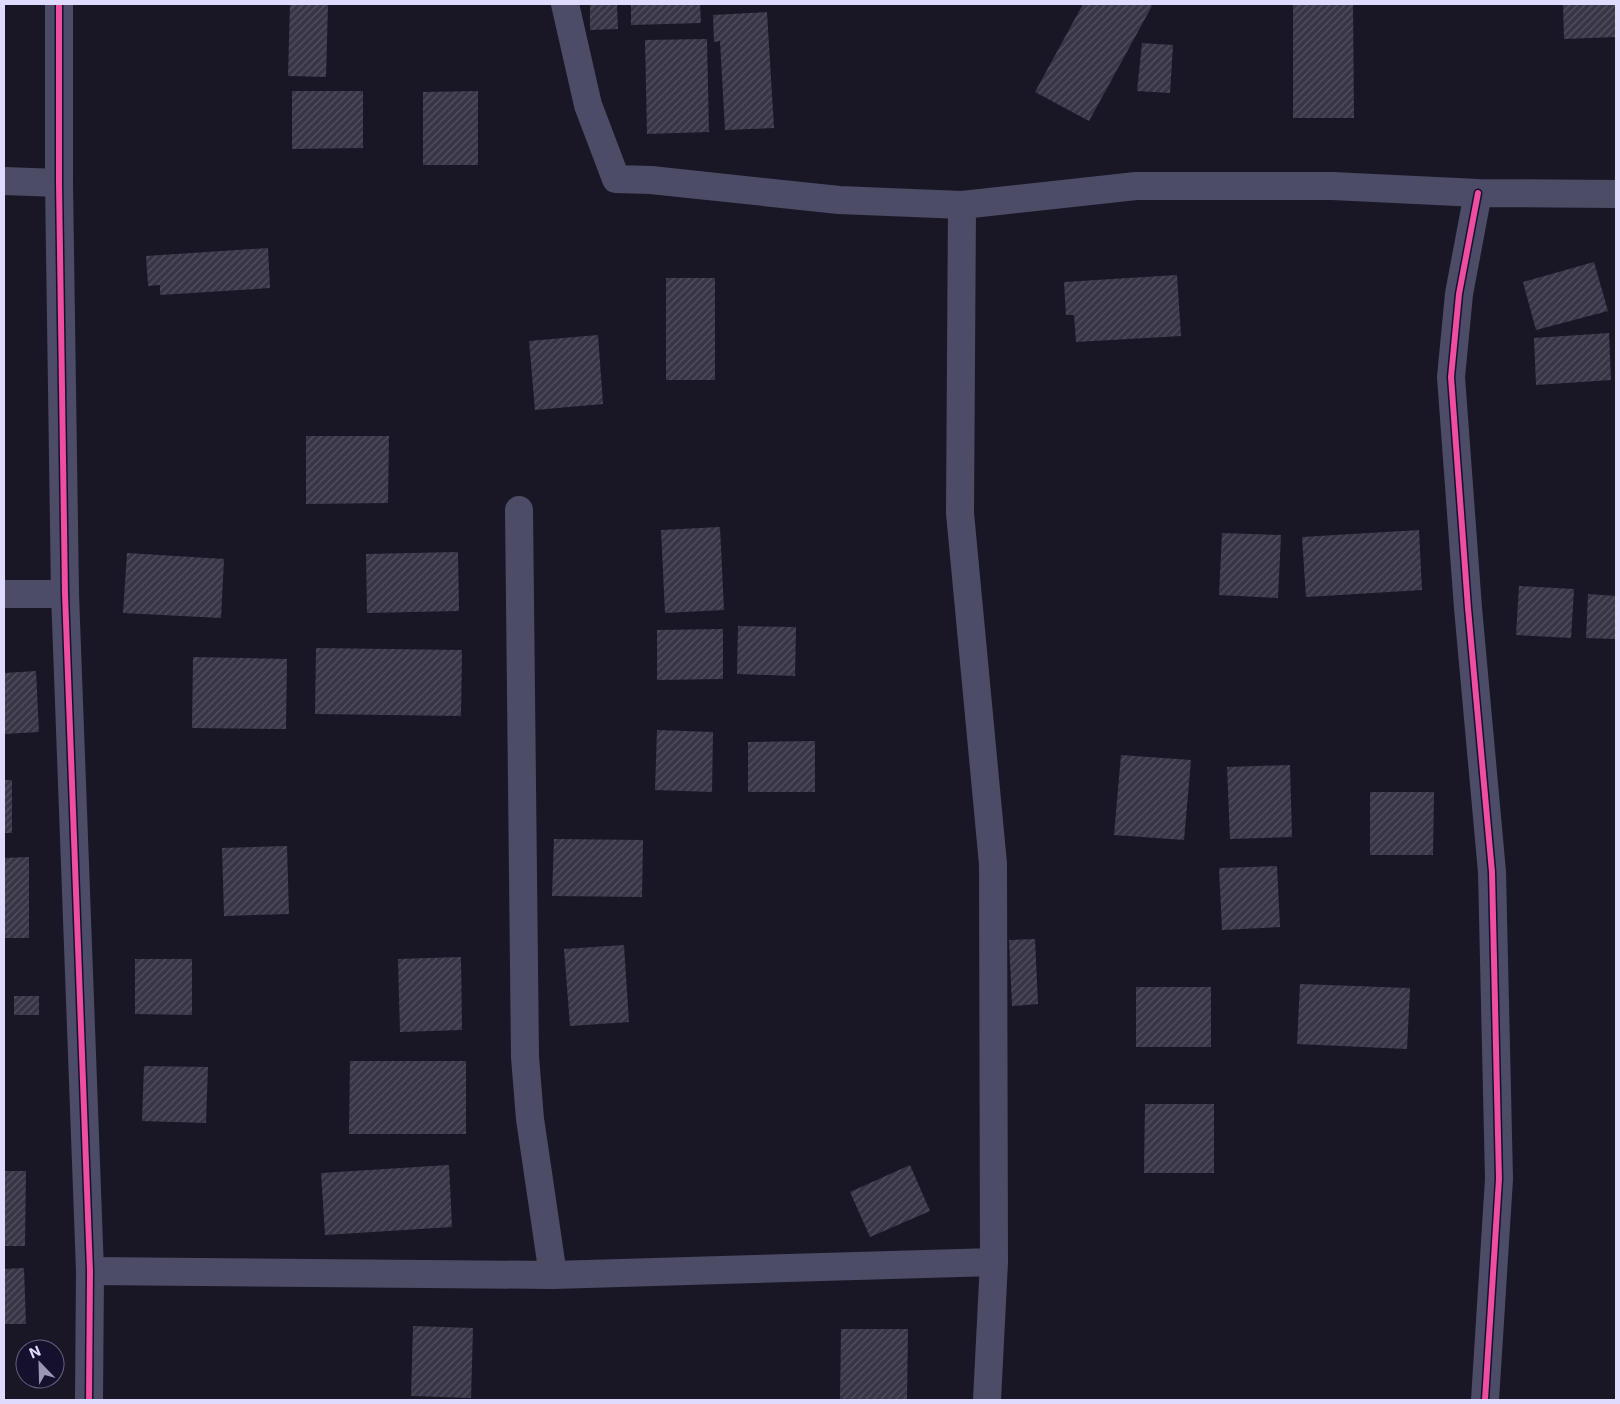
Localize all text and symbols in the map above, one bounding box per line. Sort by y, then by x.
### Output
north arrow [15,1339,65,1389]
text: N [26,1342,43,1361]

